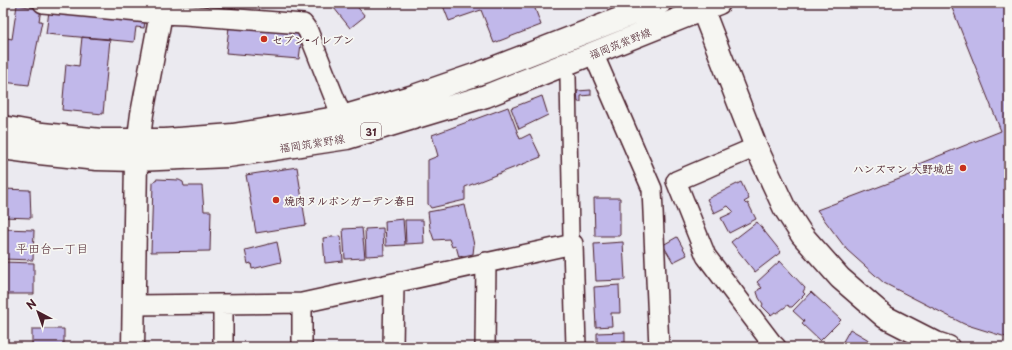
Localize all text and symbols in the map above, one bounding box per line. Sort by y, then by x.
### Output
street label: 福岡筑紫野線 [586,23,654,63]
place label: セブン-イレブン [272,31,354,48]
marker: セブン-イレブン [259,34,269,44]
road number: 31 [361,123,381,139]
street label: 福岡筑紫野線 [278,129,346,157]
place label: ハンズマン 大野城店 [853,160,955,177]
marker: ハンズマン 大野城店 [958,163,968,173]
place label: 焼肉ヌルボンガーデン春日 [284,192,416,209]
marker: 焼肉ヌルボンガーデン春日 [271,195,281,205]
district label: 平田台一丁目 [16,239,88,257]
north arrow [18,292,58,332]
text: N [22,295,40,313]

